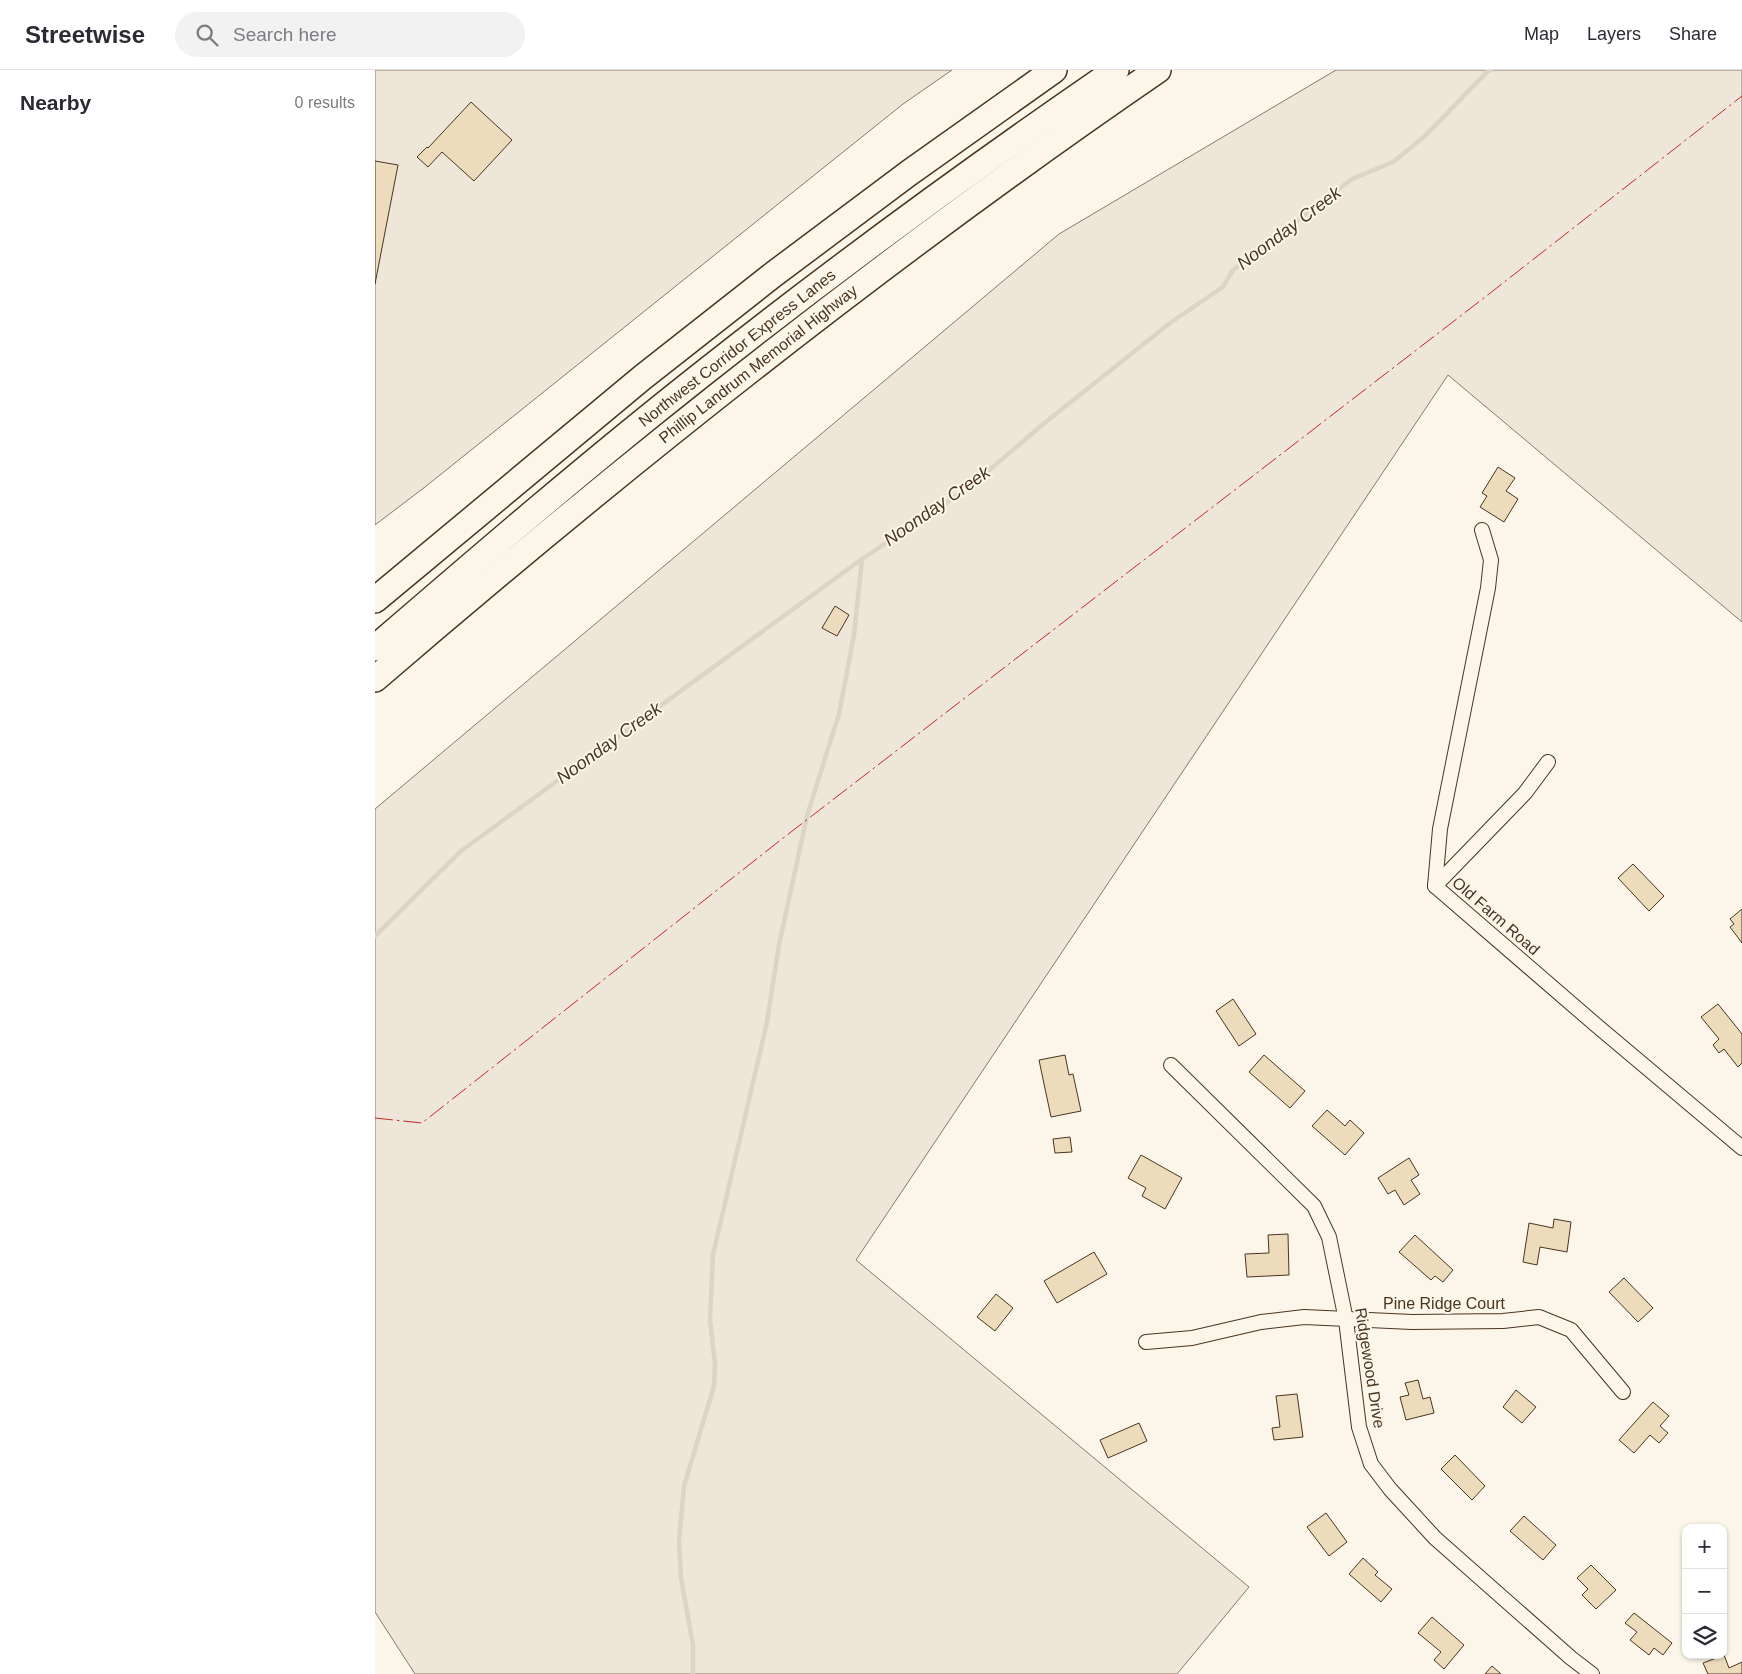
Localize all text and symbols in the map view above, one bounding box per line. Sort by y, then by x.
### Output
search box [175,12,525,57]
text: Streetwise [25,21,145,48]
icon: search [193,21,221,49]
text: Search here [233,24,337,45]
text: Map [1524,24,1559,44]
text: Layers [1587,24,1641,44]
text: Share [1669,24,1717,44]
text: Nearby [20,91,91,114]
text: 0 results [295,94,355,111]
water label: Noonday Creek [1233,182,1346,274]
street label: Northwest Corridor Express Lanes [635,266,839,430]
street label: Phillip Landrum Memorial Highway [656,281,860,447]
water label: Noonday Creek [880,461,995,550]
water label: Noonday Creek [553,698,666,788]
street label: Old Farm Road [1449,874,1543,958]
street label: Pine Ridge Court [1383,1295,1505,1312]
street label: Ridgewood Drive [1352,1306,1388,1430]
map controls [1682,1524,1727,1659]
button: + [1682,1524,1727,1569]
button: − [1682,1569,1727,1614]
button: layers [1682,1614,1727,1659]

